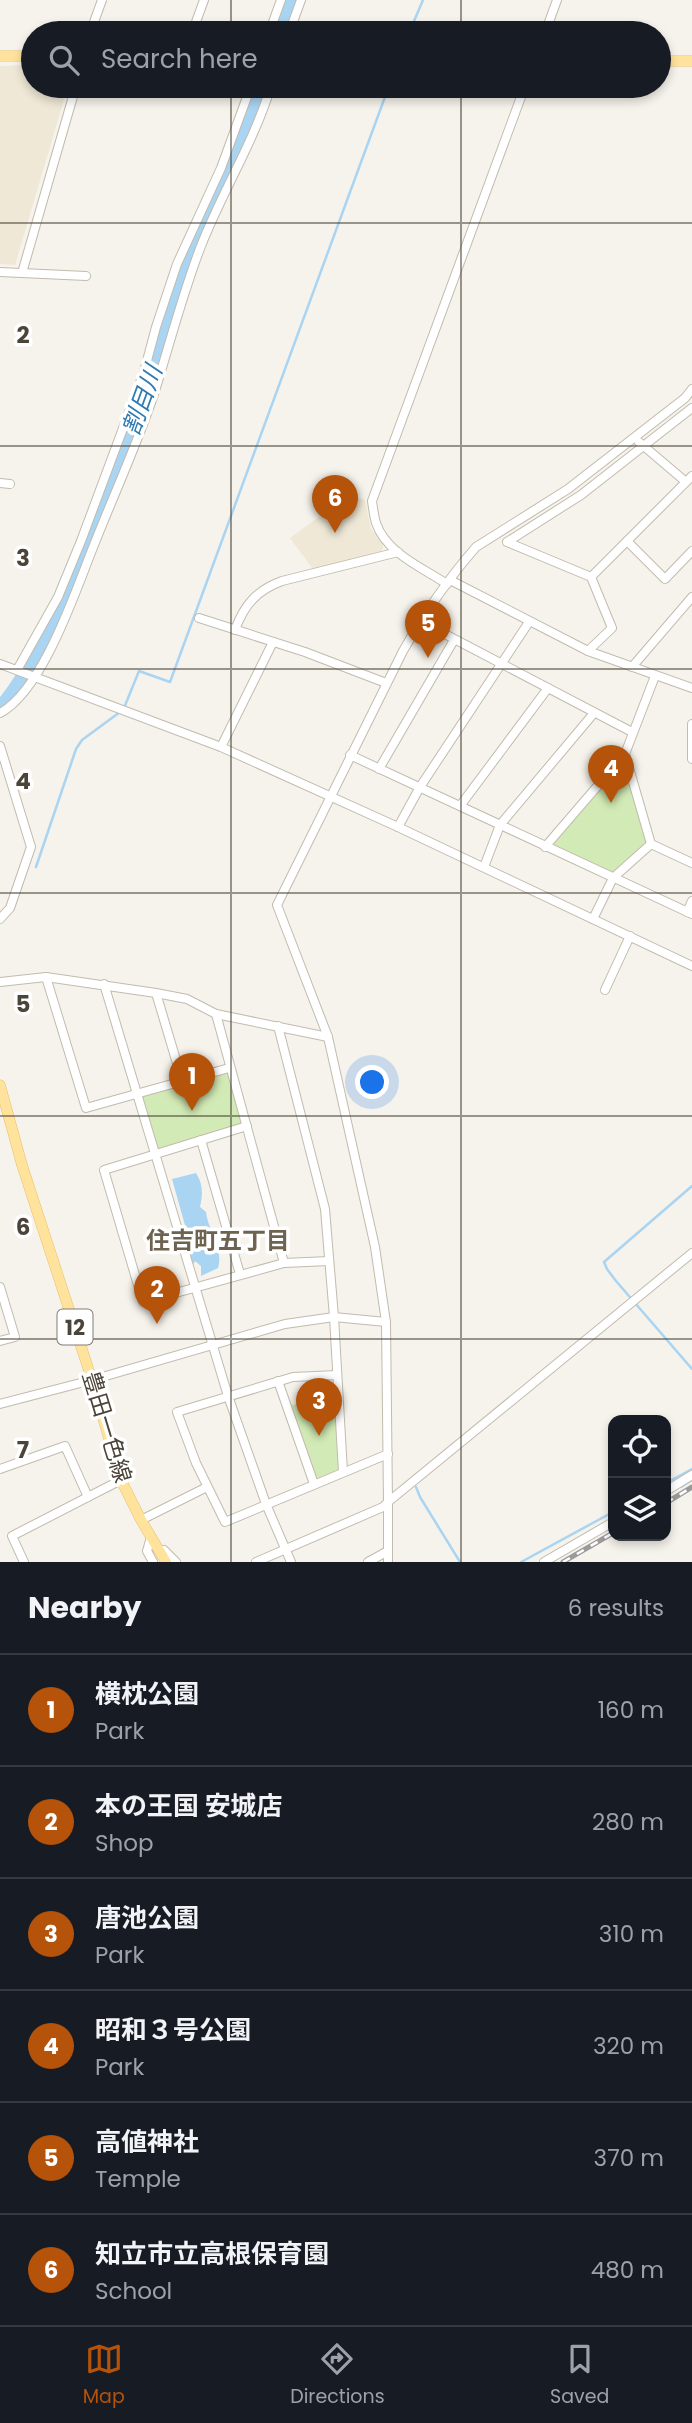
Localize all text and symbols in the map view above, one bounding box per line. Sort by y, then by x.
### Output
search box [21,21,671,98]
icon: search [45,41,83,79]
text: Search here [101,41,258,77]
text: 2 [16,319,30,351]
water label: 割目川 [114,358,171,439]
pin: 6 [312,475,358,533]
text: 3 [16,542,30,574]
pin: 5 [405,600,451,658]
pin: 4 [588,745,634,803]
text: 4 [15,765,31,797]
text: 5 [16,988,30,1020]
pin: 1 [169,1053,215,1111]
your location [355,1065,389,1099]
text: 6 [16,1211,30,1243]
district label: 住吉町五丁目 [146,1224,290,1257]
pin: 2 [134,1266,180,1324]
road number: 12 [57,1310,92,1344]
street label: 豊田一色線 [75,1367,139,1487]
pin: 3 [296,1378,342,1436]
map controls [608,1415,671,1541]
button: locate [608,1415,671,1478]
text: 7 [17,1434,29,1466]
button: layers [608,1478,671,1541]
text: Nearby [28,1586,142,1629]
text: 6 results [568,1592,664,1624]
text: 横枕公園 [95,1676,199,1712]
text: 1 [47,1694,55,1726]
text: 160 m [598,1694,664,1726]
text: Park [95,1715,144,1747]
text: 本の王国 安城店 [95,1788,283,1824]
text: 2 [44,1806,58,1838]
text: 280 m [592,1806,664,1838]
text: Shop [95,1827,154,1859]
text: 唐池公園 [95,1900,199,1936]
text: 3 [44,1918,58,1950]
text: 310 m [599,1918,664,1950]
text: Park [95,1939,144,1971]
text: 昭和３号公園 [95,2012,251,2048]
text: 4 [43,2030,59,2062]
text: 320 m [593,2030,664,2062]
text: Park [95,2051,144,2083]
text: 高値神社 [95,2124,199,2160]
text: 5 [44,2142,58,2174]
text: 370 m [594,2142,664,2174]
text: Temple [95,2163,181,2195]
text: 知立市立高根保育園 [95,2236,329,2272]
text: 6 [44,2254,58,2286]
text: 480 m [591,2254,664,2286]
text: School [95,2275,172,2307]
tab: Map [83,2340,125,2411]
tab: Directions [290,2340,385,2411]
tab: Saved [550,2340,609,2411]

